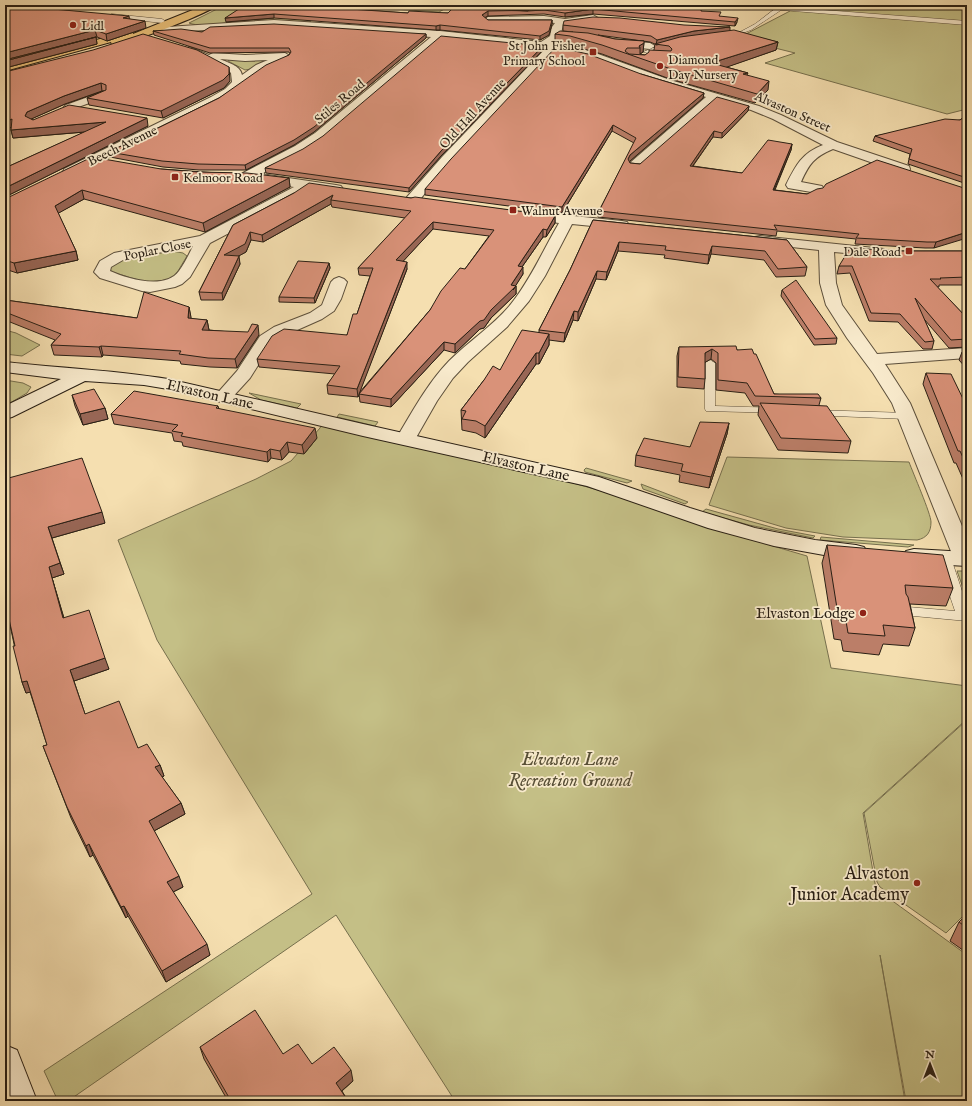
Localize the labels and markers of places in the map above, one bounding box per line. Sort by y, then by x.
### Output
place label: Lidl [81,18,105,35]
marker: Lidl [68,20,78,30]
place label: St John Fisher Primary School [503,38,585,70]
marker: St John Fisher Primary School [588,47,598,57]
place label: Diamond Day Nursery [668,52,738,84]
marker: Diamond Day Nursery [655,61,665,71]
place label: Kelmoor Road [183,170,263,187]
marker: Kelmoor Road [170,172,180,182]
place label: Walnut Avenue [521,203,602,220]
marker: Walnut Avenue [508,205,518,215]
place label: Dale Road [843,244,901,261]
marker: Dale Road [904,246,914,256]
place label: Elvaston Lodge [756,604,855,623]
marker: Elvaston Lodge [858,608,868,618]
place label: Alvaston Junior Academy [788,863,909,907]
marker: Alvaston Junior Academy [912,878,922,888]

